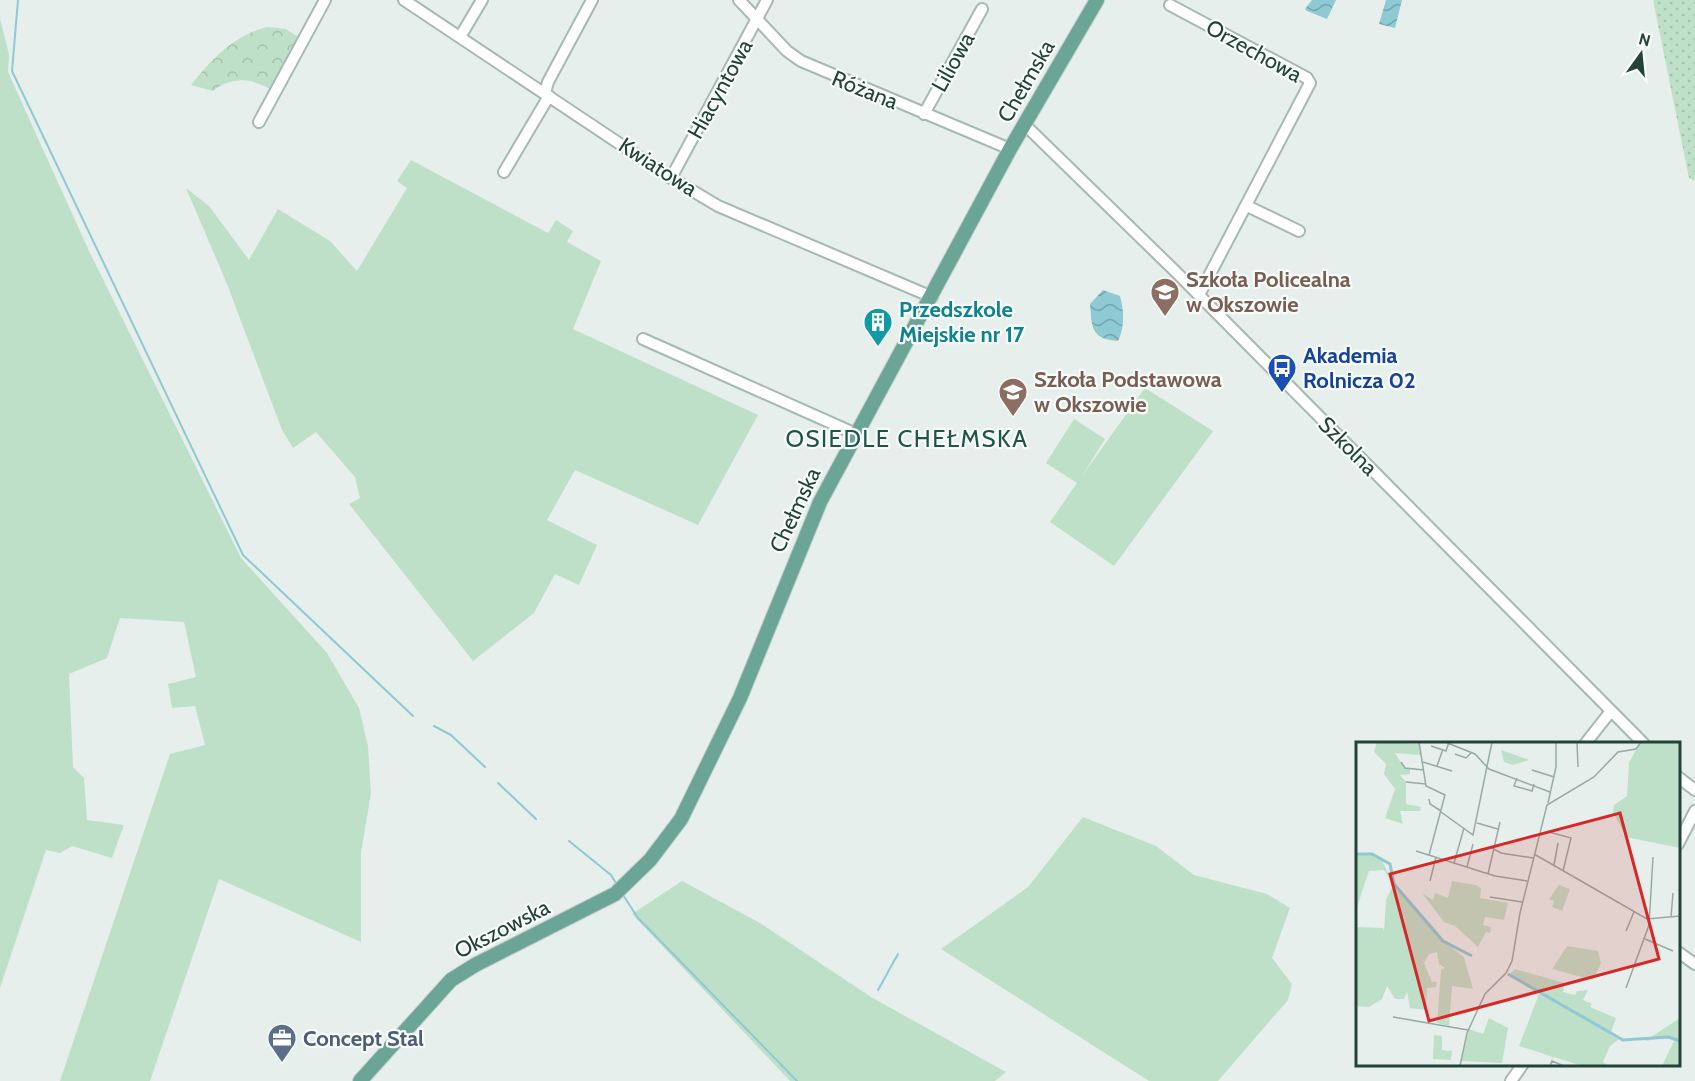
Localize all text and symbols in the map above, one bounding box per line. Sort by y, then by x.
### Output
street label: Orzechowa [1201,14,1307,89]
north arrow [1611,24,1671,84]
street label: Liliowa [926,27,981,97]
text: N [1637,29,1653,51]
street label: Hiacyntowa [682,34,759,143]
street label: Chełmska [992,35,1061,127]
street label: Różana [828,65,902,116]
street label: Kwiatowa [614,132,703,203]
place label: Szkoła Policealna w Okszowie [1186,266,1351,318]
school or university icon: Szkoła Policealna w Okszowie [1149,276,1181,318]
place label: Przedszkole Miejskie nr 17 [899,296,1025,348]
building icon: Przedszkole Miejskie nr 17 [862,306,894,348]
place label: Akademia Rolnicza 02 [1303,342,1416,394]
bus stop icon: Akademia Rolnicza 02 [1266,352,1298,394]
place label: Szkoła Podstawowa w Okszowie [1034,366,1222,418]
school or university icon: Szkoła Podstawowa w Okszowie [997,376,1029,418]
street label: Szkolna [1313,411,1383,481]
district label: OSIEDLE CHEŁMSKA [785,424,1029,453]
street label: Chełmska [764,463,827,557]
inset map [1356,742,1680,1066]
street label: Okszowska [450,893,555,964]
office icon: Concept Stal [266,1022,298,1064]
place label: Concept Stal [303,1025,424,1052]

